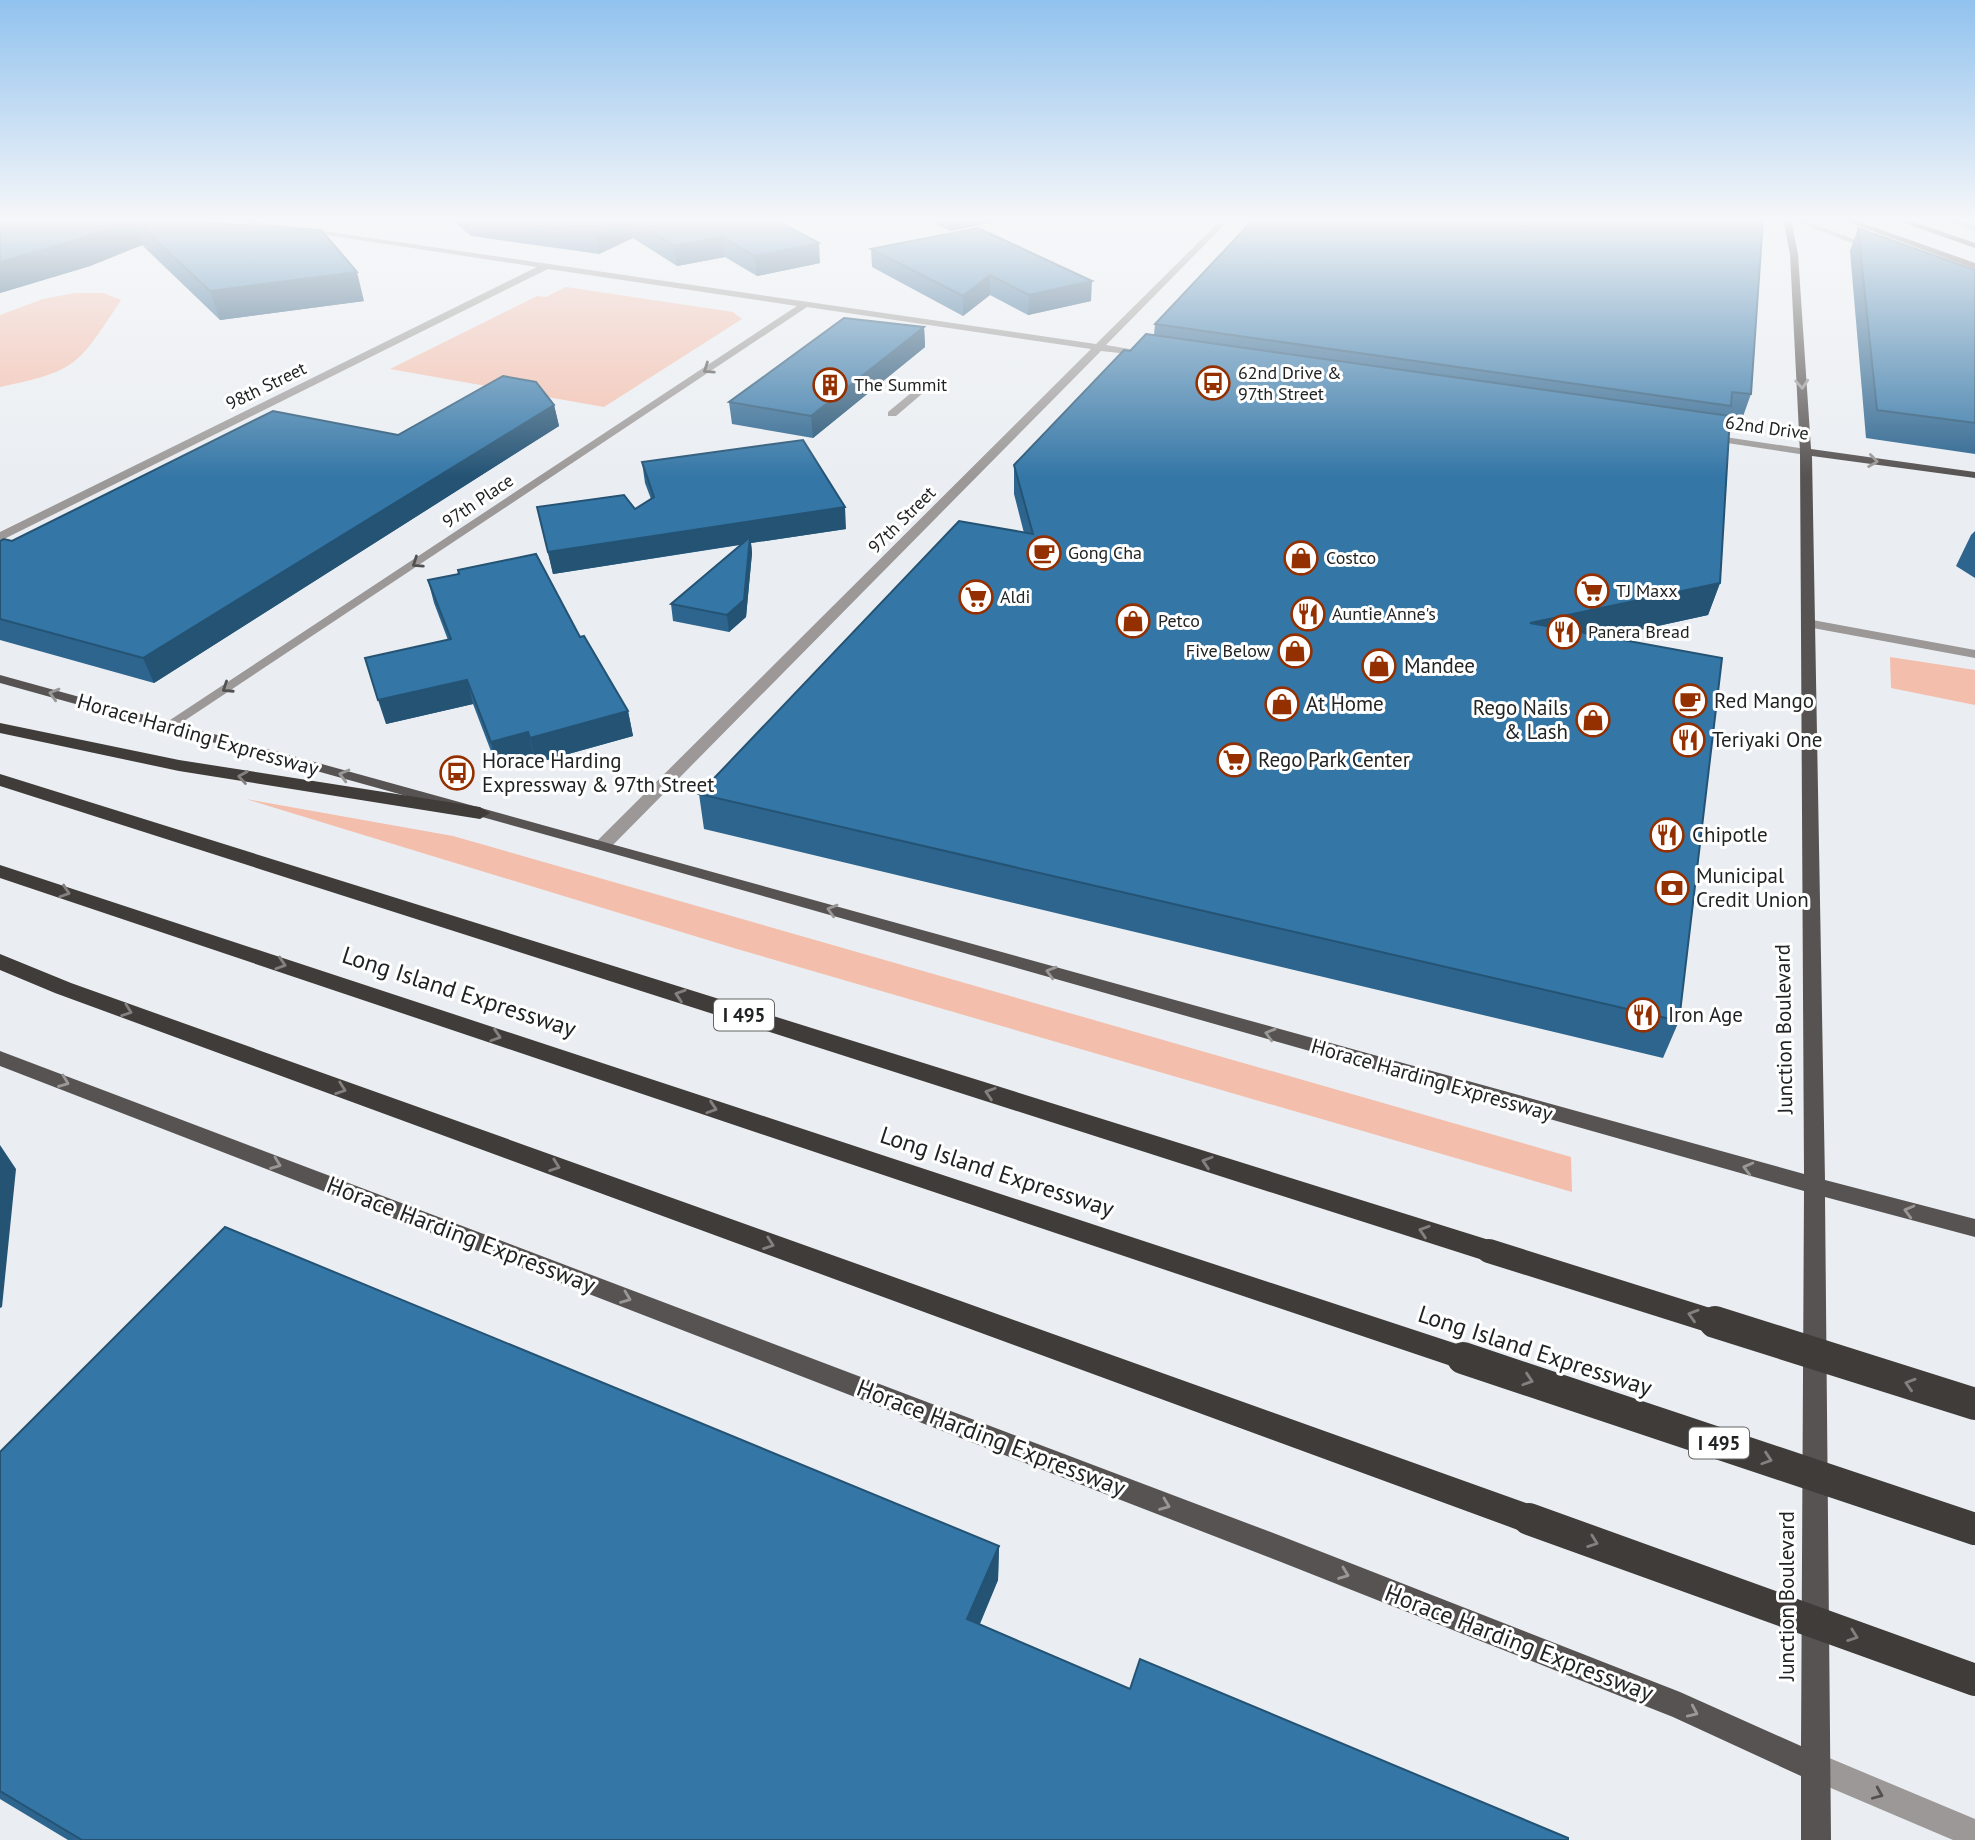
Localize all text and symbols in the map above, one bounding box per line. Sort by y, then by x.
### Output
street label: 98th Street [222,356,310,415]
one-way arrow [703,361,716,373]
place label: 62nd Drive & 97th Street [1238,361,1342,405]
bus stop icon: 62nd Drive & 97th Street [1194,364,1232,402]
building icon: The Summit [811,366,849,404]
place label: The Summit [854,373,947,396]
one-way arrow [1794,379,1809,390]
street label: 62nd Drive [1724,410,1810,445]
one-way arrow [1867,453,1879,468]
street label: 97th Place [438,468,518,533]
street label: 97th Street [863,481,940,558]
cafe icon: Gong Cha [1025,534,1063,572]
shop icon: Costco [1282,539,1320,577]
place label: Gong Cha [1068,541,1142,564]
place label: Costco [1326,546,1376,569]
one-way arrow [411,554,424,567]
supermarket icon: TJ Maxx [1573,572,1611,610]
supermarket icon: Aldi [957,578,995,616]
place label: TJ Maxx [1616,579,1677,602]
place label: Aldi [1000,585,1030,608]
restaurant icon: Auntie Anne's [1289,595,1327,633]
shop icon: Petco [1114,602,1152,640]
place label: Auntie Anne's [1332,602,1436,625]
place label: Petco [1158,609,1200,632]
restaurant icon: Panera Bread [1545,613,1583,651]
place label: Panera Bread [1588,620,1690,643]
shop icon: Five Below [1276,632,1314,670]
place label: Five Below [1186,639,1271,662]
shop icon: Mandee [1360,647,1398,685]
place label: Mandee [1404,652,1475,679]
one-way arrow [222,680,235,693]
cafe icon: Red Mango [1671,682,1709,720]
shop icon: At Home [1263,685,1301,723]
street label: Horace Harding Expressway [74,687,322,782]
place label: Red Mango [1714,687,1814,714]
one-way arrow [48,688,60,703]
place label: At Home [1306,690,1384,717]
place label: Rego Nails & Lash [1473,694,1568,745]
shop icon: Rego Nails & Lash [1574,701,1612,739]
restaurant icon: Teriyaki One [1669,721,1707,759]
place label: Teriyaki One [1712,726,1822,753]
supermarket icon: Rego Park Center [1215,741,1253,779]
place label: Rego Park Center [1258,746,1410,773]
place label: Horace Harding Expressway & 97th Street [482,747,714,798]
bus stop icon: Horace Harding Expressway & 97th Street [438,754,476,792]
one-way arrow [338,769,350,783]
one-way arrow [237,770,249,785]
restaurant icon: Chipotle [1648,816,1686,854]
place label: Chipotle [1692,821,1768,848]
place label: Municipal Credit Union [1696,862,1809,913]
bank icon: Municipal Credit Union [1653,869,1691,907]
one-way arrow [58,884,70,899]
one-way arrow [826,904,838,918]
street label: Long Island Expressway [338,939,580,1044]
street label: Junction Boulevard [1769,944,1798,1115]
one-way arrow [274,956,286,971]
one-way arrow [1045,965,1057,980]
one-way arrow [674,989,686,1003]
restaurant icon: Iron Age [1624,996,1662,1034]
road number: I 495 [714,1000,774,1030]
place label: Iron Age [1668,1001,1743,1028]
one-way arrow [121,1003,133,1017]
one-way arrow [1264,1027,1276,1042]
one-way arrow [490,1028,502,1042]
street label: Horace Harding Expressway [1308,1032,1556,1127]
one-way arrow [57,1074,69,1088]
one-way arrow [334,1081,346,1095]
one-way arrow [984,1087,996,1102]
one-way arrow [706,1100,718,1114]
street label: Long Island Expressway [876,1119,1118,1224]
one-way arrow [269,1155,281,1169]
one-way arrow [1201,1156,1214,1170]
one-way arrow [548,1158,560,1172]
one-way arrow [1742,1162,1754,1176]
street label: Horace Harding Expressway [322,1169,600,1300]
one-way arrow [1903,1205,1915,1220]
one-way arrow [1418,1224,1430,1239]
one-way arrow [762,1236,774,1250]
one-way arrow [619,1290,631,1304]
street label: Long Island Expressway [1414,1298,1656,1403]
one-way arrow [1687,1309,1699,1324]
street label: Horace Harding Expressway [852,1372,1130,1503]
one-way arrow [1521,1372,1533,1386]
one-way arrow [1904,1377,1916,1392]
road number: I 495 [1689,1428,1749,1458]
one-way arrow [1760,1451,1773,1465]
one-way arrow [1159,1497,1171,1511]
street label: Junction Boulevard [1773,1511,1800,1682]
one-way arrow [1587,1534,1599,1548]
one-way arrow [1338,1566,1350,1580]
street label: Horace Harding Expressway [1380,1577,1658,1708]
one-way arrow [1847,1628,1859,1642]
one-way arrow [1685,1704,1698,1718]
one-way arrow [1871,1785,1883,1799]

